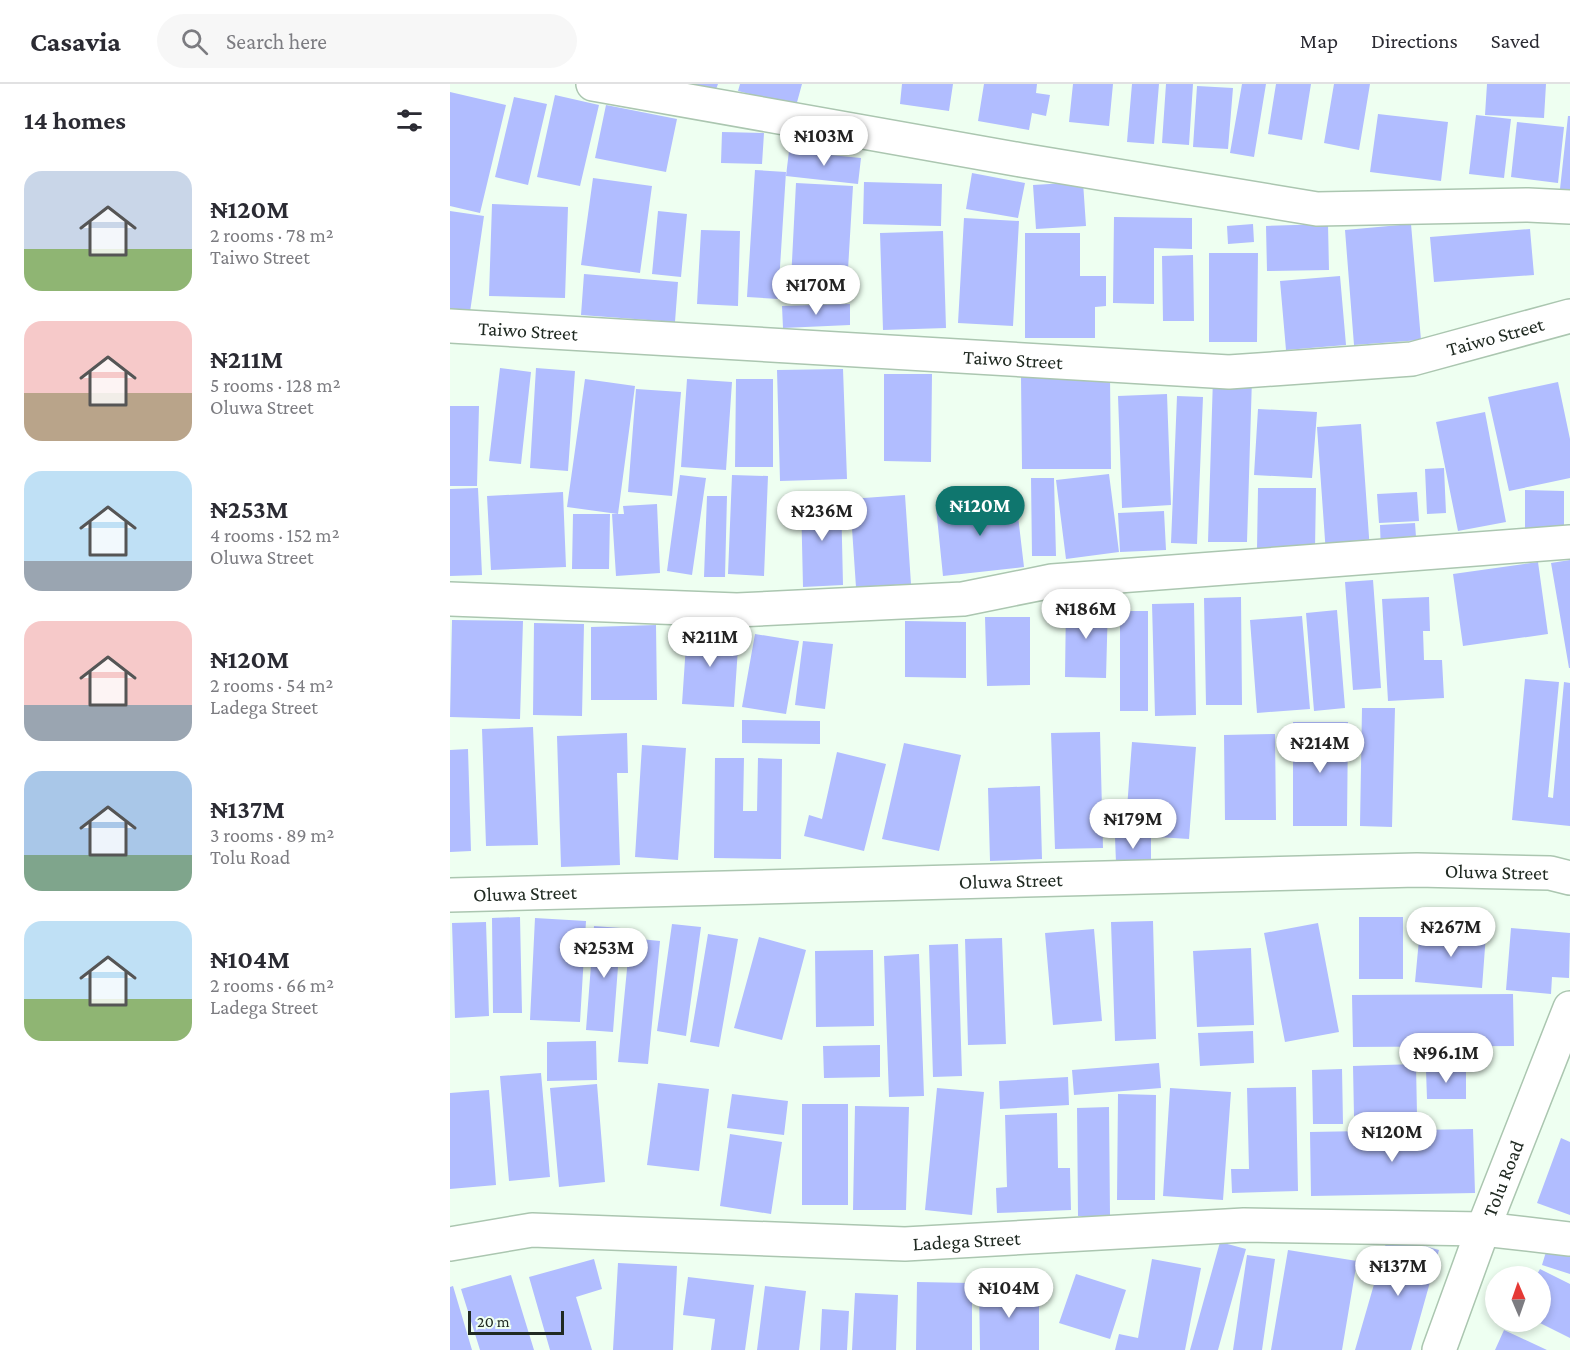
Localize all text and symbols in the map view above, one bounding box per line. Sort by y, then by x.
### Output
search box [157,14,577,68]
icon: search [178,25,211,58]
text: Casavia [30,26,121,57]
text: Search here [226,29,327,54]
text: Map [1300,29,1338,53]
text: Directions [1371,29,1458,53]
text: Saved [1491,29,1540,53]
icon: filters [393,104,426,137]
text: 14 homes [24,106,126,135]
pin: ₦103M [782,116,866,167]
text: ₦103M [794,124,854,146]
icon: home [72,195,144,267]
text: ₦120M [210,195,289,224]
text: 2 rooms · 78 m² [210,224,334,246]
text: Taiwo Street [210,246,310,268]
pin: ₦170M [774,265,858,316]
text: ₦170M [786,273,846,295]
street label: Taiwo Street [1444,313,1547,360]
street label: Taiwo Street [477,317,579,345]
icon: home [72,345,144,417]
text: ₦211M [210,345,283,374]
street label: Taiwo Street [963,345,1064,373]
text: 5 rooms · 128 m² [210,374,341,396]
text: Oluwa Street [210,396,314,418]
pin: ₦120M [938,486,1022,537]
pin: ₦236M [780,491,864,542]
text: ₦120M [950,494,1010,516]
icon: home [72,495,144,567]
text: ₦253M [210,495,288,524]
text: ₦236M [791,499,853,521]
text: 4 rooms · 152 m² [210,524,339,546]
text: Oluwa Street [210,546,314,568]
pin: ₦186M [1044,589,1128,640]
text: ₦186M [1056,597,1116,619]
pin: ₦211M [668,617,752,668]
text: ₦211M [682,625,738,647]
icon: home [72,645,144,717]
text: ₦120M [210,645,289,674]
text: 2 rooms · 54 m² [210,674,333,696]
text: Ladega Street [210,696,318,718]
pin: ₦214M [1278,723,1362,774]
text: ₦214M [1290,731,1350,753]
icon: home [72,795,144,867]
text: ₦137M [210,795,285,824]
pin: ₦179M [1091,799,1175,850]
text: ₦179M [1103,807,1163,829]
text: 3 rooms · 89 m² [210,824,334,846]
text: Tolu Road [210,846,290,868]
street label: Oluwa Street [1445,860,1549,884]
street label: Oluwa Street [959,868,1063,893]
street label: Oluwa Street [473,881,577,905]
pin: ₦267M [1409,907,1493,958]
text: ₦267M [1420,915,1482,937]
pin: ₦253M [562,928,646,979]
text: ₦253M [574,936,634,958]
icon: home [72,945,144,1017]
text: ₦104M [210,945,290,974]
text: 2 rooms · 66 m² [210,974,334,996]
text: Ladega Street [210,996,318,1018]
pin: ₦96.1M [1397,1033,1495,1084]
text: ₦96.1M [1413,1041,1479,1063]
pin: ₦120M [1350,1112,1434,1163]
text: ₦120M [1362,1120,1422,1142]
street label: Tolu Road [1478,1137,1528,1220]
street label: Ladega Street [912,1227,1021,1255]
pin: ₦137M [1356,1246,1440,1297]
text: ₦137M [1369,1254,1427,1276]
north arrow [1485,1266,1551,1332]
map controls [1485,1266,1551,1332]
pin: ₦104M [967,1268,1051,1319]
text: ₦104M [978,1276,1040,1298]
scale bar [468,1308,564,1336]
text: 20 m [477,1313,510,1330]

